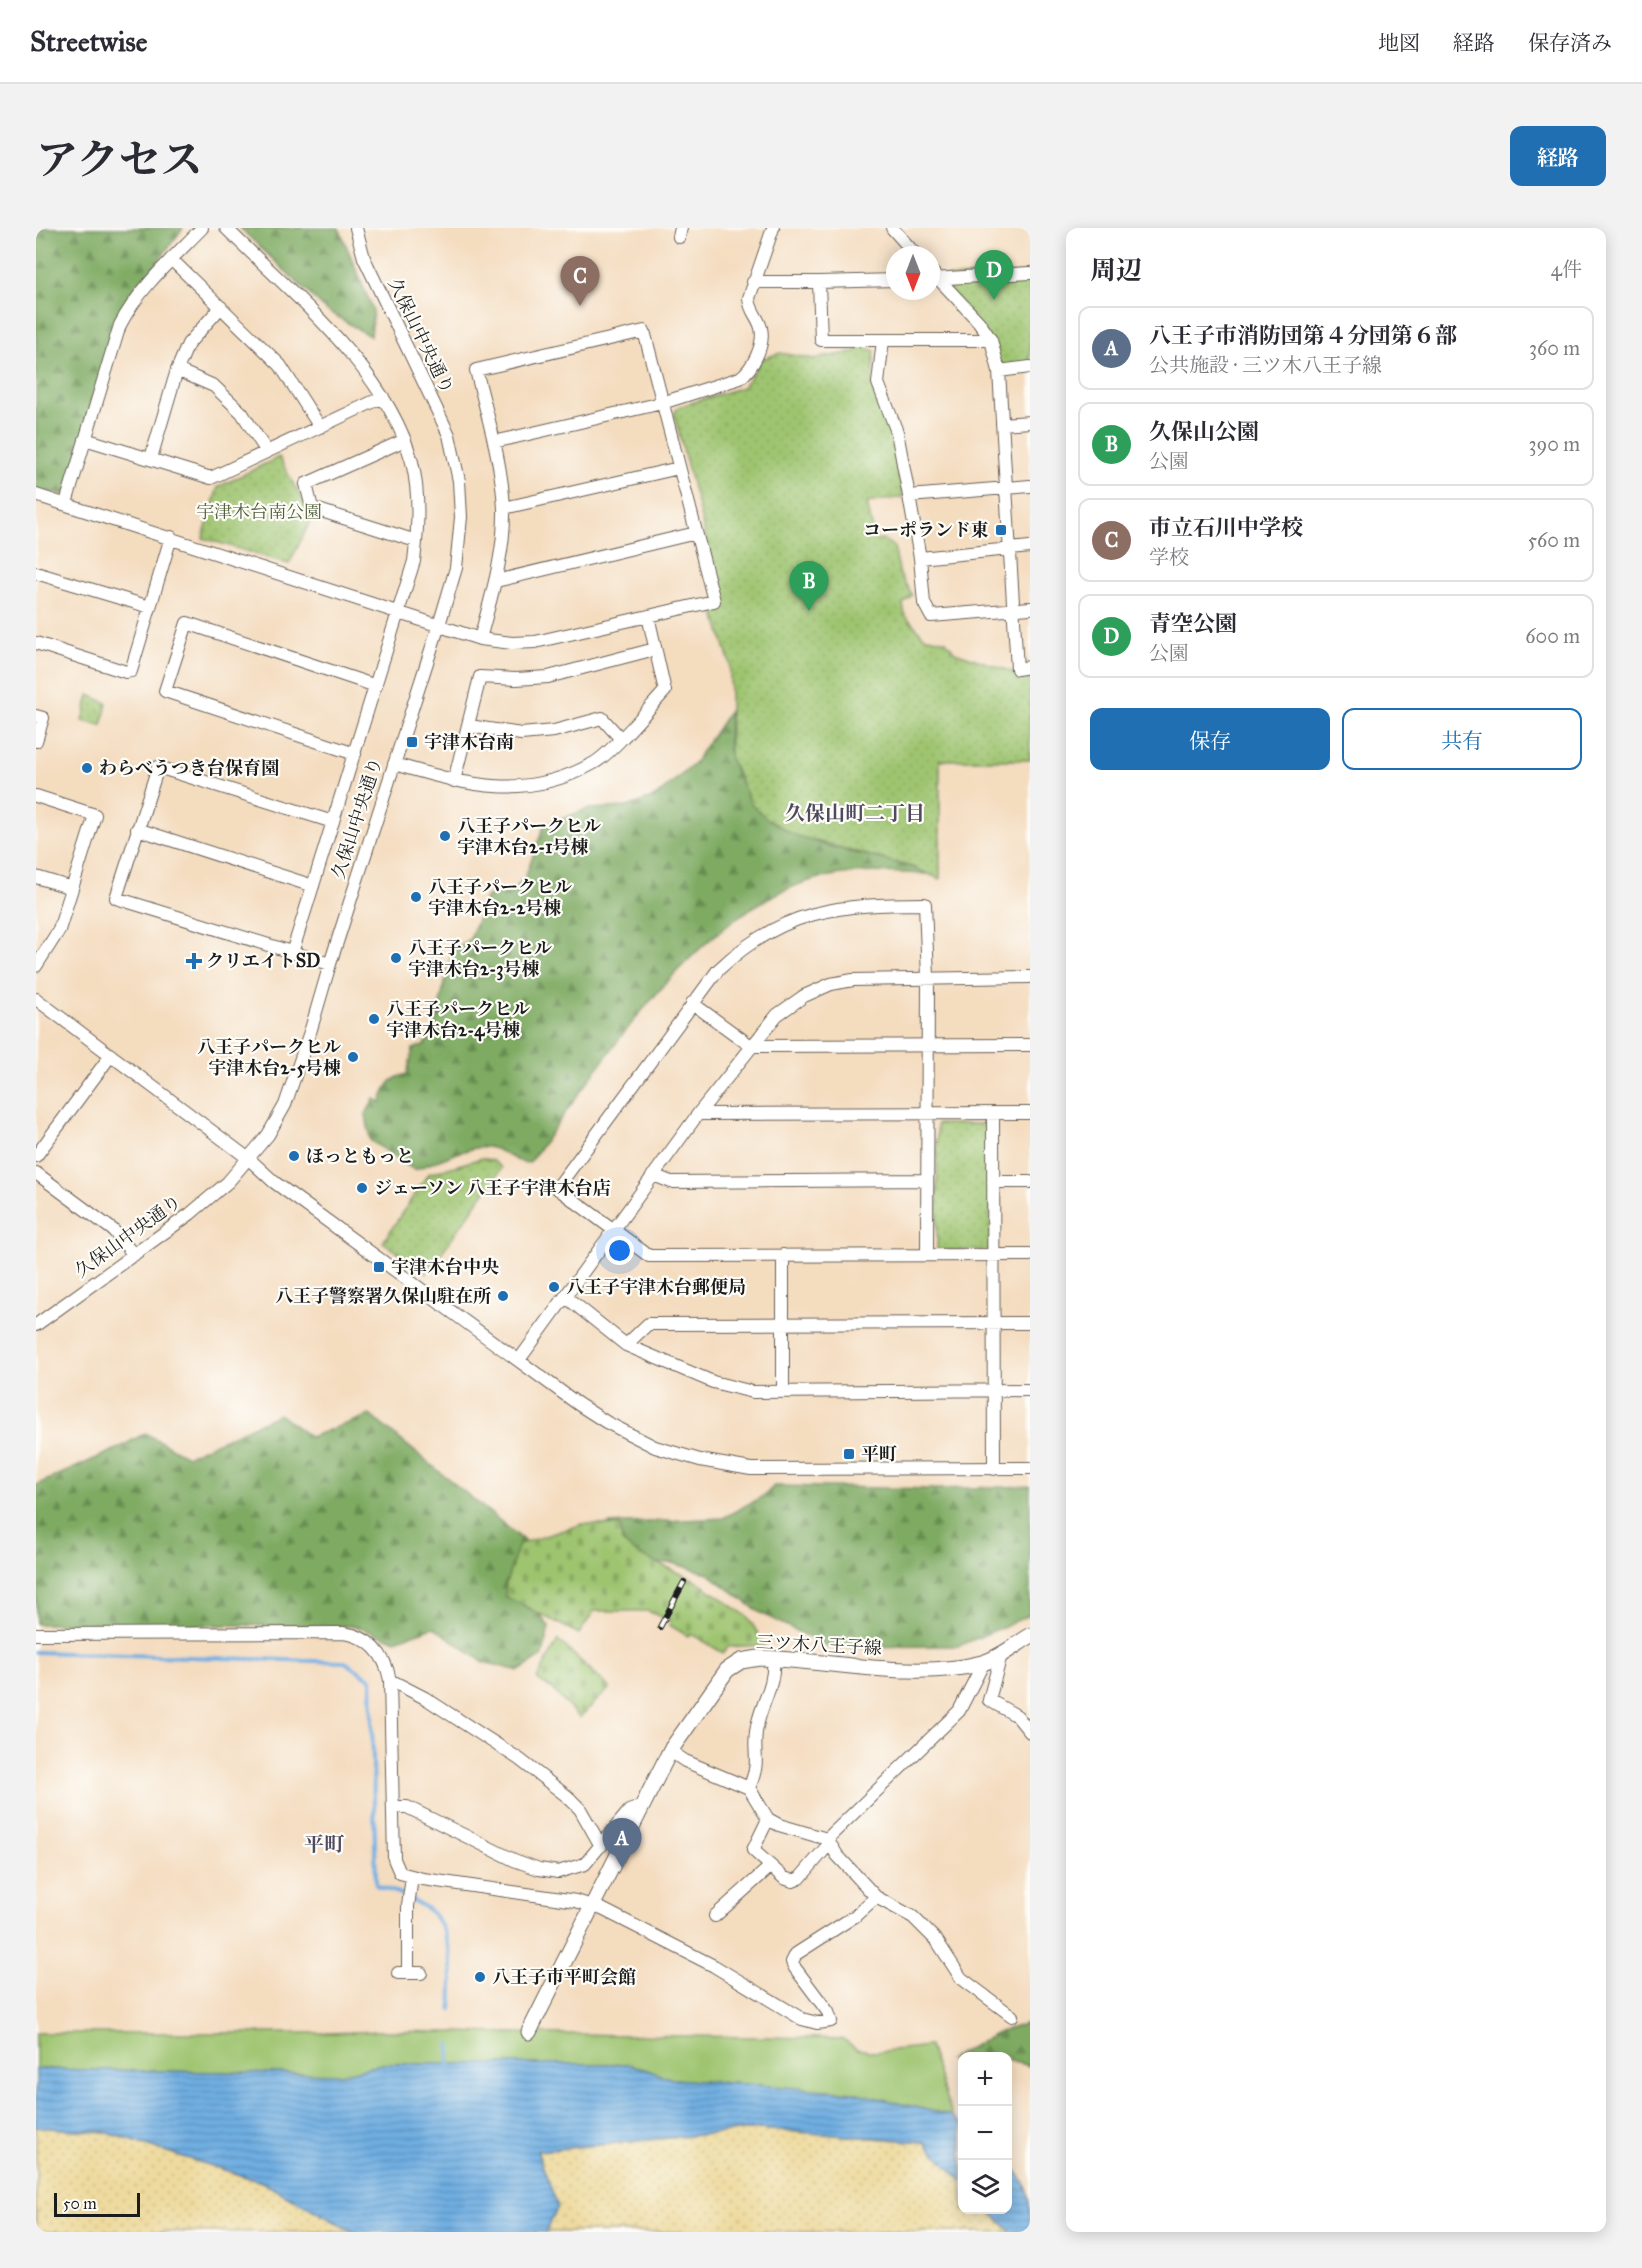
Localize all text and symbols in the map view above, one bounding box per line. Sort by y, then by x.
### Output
text: Streetwise [30,24,147,59]
text: 地図 [1378,30,1420,56]
text: 経路 [1453,30,1495,56]
text: 保存済み [1528,30,1612,56]
button: 経路 [1510,126,1606,186]
text: アクセス [36,134,203,186]
north arrow [886,246,940,300]
pin: D [974,250,1014,300]
text: 周辺 [1090,254,1142,286]
pin: C [560,256,600,306]
text: 4件 [1551,257,1582,281]
street label: 久保山中央通り [383,275,459,397]
text: 八王子市消防団第４分団第６部 [1149,322,1457,349]
text: A [1105,336,1118,360]
text: 360 m [1529,336,1580,360]
text: 公共施設 · 三ツ木八王子線 [1149,353,1382,377]
text: 久保山公園 [1149,418,1259,445]
text: B [1105,432,1118,456]
text: 390 m [1529,432,1580,456]
text: 公園 [1149,449,1189,473]
park label: 宇津木台南公園 [196,501,322,523]
text: 市立石川中学校 [1149,514,1303,541]
place label: コーポランド東 [863,519,989,541]
marker: コーポランド東 [994,523,1008,537]
text: C [1105,528,1118,552]
text: 560 m [1528,528,1580,552]
text: 学校 [1149,545,1189,569]
pin: B [790,562,828,611]
text: 青空公園 [1149,610,1237,637]
text: D [1104,624,1119,648]
text: 600 m [1525,624,1580,648]
text: 公園 [1149,641,1189,665]
button: 保存 [1090,708,1330,770]
button: 共有 [1342,708,1582,770]
place label: 宇津木台南 [424,731,514,753]
marker: 宇津木台南 [405,735,419,749]
street label: 久保山中央通り [327,755,387,881]
place label: わらべうつき台保育園 [99,757,279,779]
marker: わらべうつき台保育園 [80,761,94,775]
district label: 久保山町二丁目 [785,801,925,825]
place label: 八王子パークヒル 宇津木台2-1号棟 [457,815,601,858]
marker: 八王子パークヒル 宇津木台2-1号棟 [438,829,452,843]
place label: 八王子パークヒル 宇津木台2-2号棟 [428,876,572,919]
marker: 八王子パークヒル 宇津木台2-2号棟 [409,890,423,904]
place label: 八王子パークヒル 宇津木台2-3号棟 [408,937,552,981]
place label: クリエイトSD [206,950,320,972]
marker: 八王子パークヒル 宇津木台2-3号棟 [389,951,403,965]
marker: クリエイトSD [187,954,201,968]
place label: 八王子パークヒル 宇津木台2-4号棟 [386,998,530,1042]
marker: 八王子パークヒル 宇津木台2-4号棟 [367,1012,381,1026]
place label: 八王子パークヒル 宇津木台2-5号棟 [197,1036,341,1079]
marker: 八王子パークヒル 宇津木台2-5号棟 [346,1050,360,1064]
place label: ほっともっと [306,1145,414,1167]
marker: ほっともっと [287,1149,301,1163]
place label: ジェーソン 八王子宇津木台店 [374,1177,611,1199]
marker: ジェーソン 八王子宇津木台店 [355,1181,369,1195]
street label: 久保山中央通り [71,1190,185,1282]
your location [605,1236,634,1265]
place label: 宇津木台中央 [391,1256,499,1278]
marker: 宇津木台中央 [372,1260,386,1274]
place label: 八王子宇津木台郵便局 [566,1276,746,1298]
marker: 八王子宇津木台郵便局 [547,1280,561,1294]
place label: 八王子警察署久保山駐在所 [275,1285,491,1307]
marker: 八王子警察署久保山駐在所 [496,1289,510,1303]
place label: 平町 [861,1443,897,1465]
marker: 平町 [842,1447,856,1461]
street label: 三ツ木八王子線 [756,1631,882,1659]
pin: A [602,1818,642,1868]
district label: 平町 [304,1832,345,1856]
place label: 八王子市平町会館 [492,1966,636,1988]
marker: 八王子市平町会館 [473,1970,487,1984]
map controls [958,2052,1012,2214]
button: + [958,2052,1012,2106]
button: − [958,2106,1012,2160]
button: layers [958,2160,1012,2214]
scale bar [54,2190,140,2218]
text: 50 m [63,2194,97,2213]

